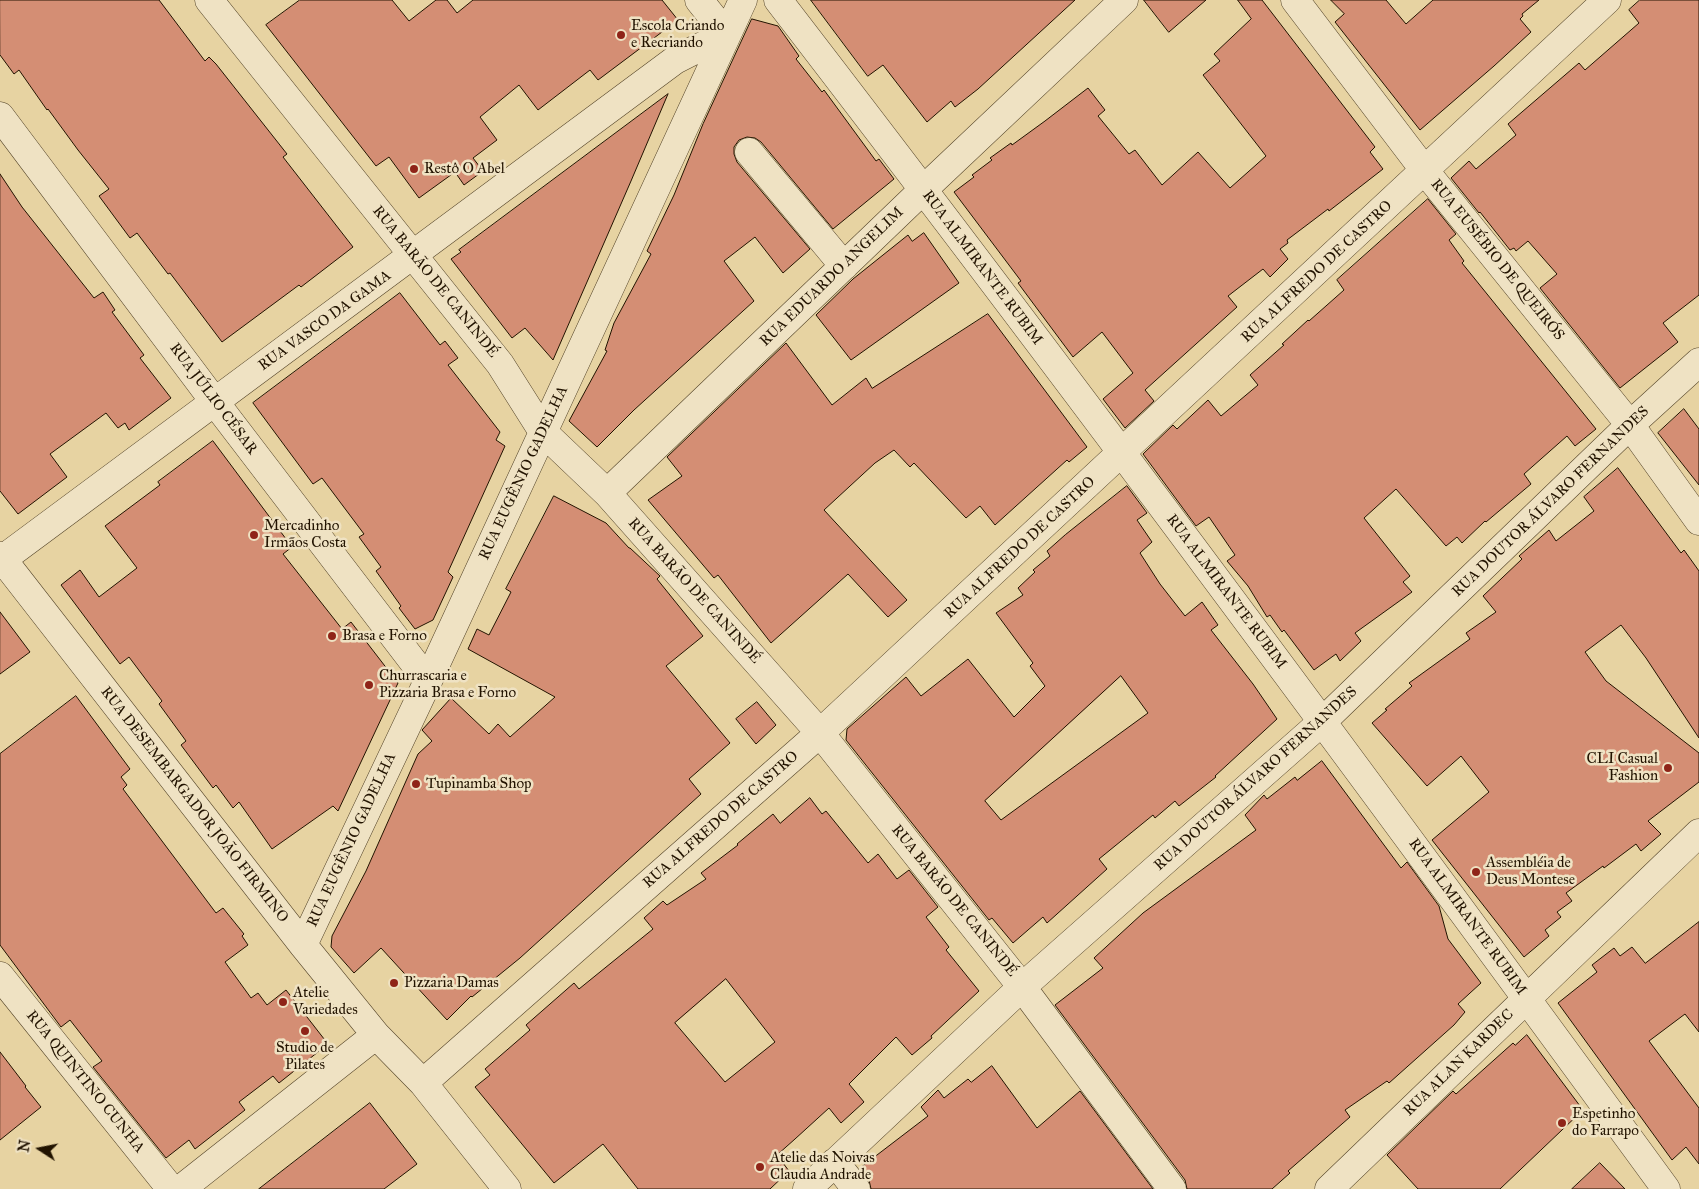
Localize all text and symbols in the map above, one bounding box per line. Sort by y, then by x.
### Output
place label: Escola Criando e Recriando [631,17,724,52]
marker: Escola Criando e Recriando [615,29,627,41]
place label: Restô O Abel [424,160,505,178]
marker: Restô O Abel [408,163,420,175]
street label: RUA EUSÉBIO DE QUEIRÓS [1426,176,1568,344]
street label: RUA ALMIRANTE RUBIM [918,187,1046,349]
street label: RUA ALFREDO DE CASTRO [1238,197,1396,347]
street label: RUA BARÃO DE CANINDÉ [368,203,502,361]
street label: RUA EDUARDO ANGELIM [756,204,908,350]
street label: RUA VASCO DA GAMA [255,267,395,375]
street label: RUA JÚLIO CÉSAR [165,340,261,458]
street label: RUA EUGÊNIO GADELHA [476,383,572,563]
street label: RUA DOUTOR ÁLVARO FERNANDES [1449,403,1653,601]
street label: RUA ALFREDO DE CASTRO [941,473,1099,623]
street label: RUA ALMIRANTE RUBIM [1162,511,1290,673]
street label: RUA BARÃO DE CANINDÉ [624,514,764,668]
place label: Mercadinho Irmãos Costa [264,517,346,552]
marker: Mercadinho Irmãos Costa [248,529,260,541]
place label: Brasa e Forno [342,627,427,645]
marker: Brasa e Forno [326,630,338,642]
place label: Churrascaria e Pizzaria Brasa e Forno [379,667,516,702]
marker: Churrascaria e Pizzaria Brasa e Forno [363,679,375,691]
street label: RUA DESEMBARGADOR JOÃO FIRMINO [96,683,292,927]
street label: RUA DOUTOR ÁLVARO FERNANDES [1151,683,1361,875]
street label: RUA ALFREDO DE CASTRO [640,748,802,892]
street label: RUA EUGÊNIO GADELHA [304,750,400,930]
place label: CLI Casual Fashion [1587,750,1658,785]
marker: CLI Casual Fashion [1662,762,1674,774]
place label: Tupinamba Shop [426,775,532,793]
marker: Tupinamba Shop [410,778,422,790]
street label: RUA BARÃO DE CANINDÉ [887,822,1021,980]
street label: RUA ALMIRANTE RUBIM [1404,835,1530,999]
place label: Assembléia de Deus Montese [1486,854,1575,889]
marker: Assembléia de Deus Montese [1470,866,1482,878]
place label: Pizzaria Damas [404,974,499,992]
marker: Pizzaria Damas [388,977,400,989]
place label: Atelie Variedades [293,984,358,1019]
marker: Atelie Variedades [277,996,289,1008]
street label: RUA ALAN KARDEC [1400,1006,1518,1120]
street label: RUA QUINTINO CUNHA [22,1007,148,1157]
marker: Studio de Pilates [299,1025,311,1037]
place label: Studio de Pilates [276,1039,334,1074]
place label: Espetinho do Farrapo [1572,1105,1639,1140]
marker: Espetinho do Farrapo [1556,1117,1568,1129]
north arrow [15,1124,65,1174]
place label: Atelie das Noivas Claudia Andrade [770,1149,875,1184]
marker: Atelie das Noivas Claudia Andrade [754,1161,766,1173]

